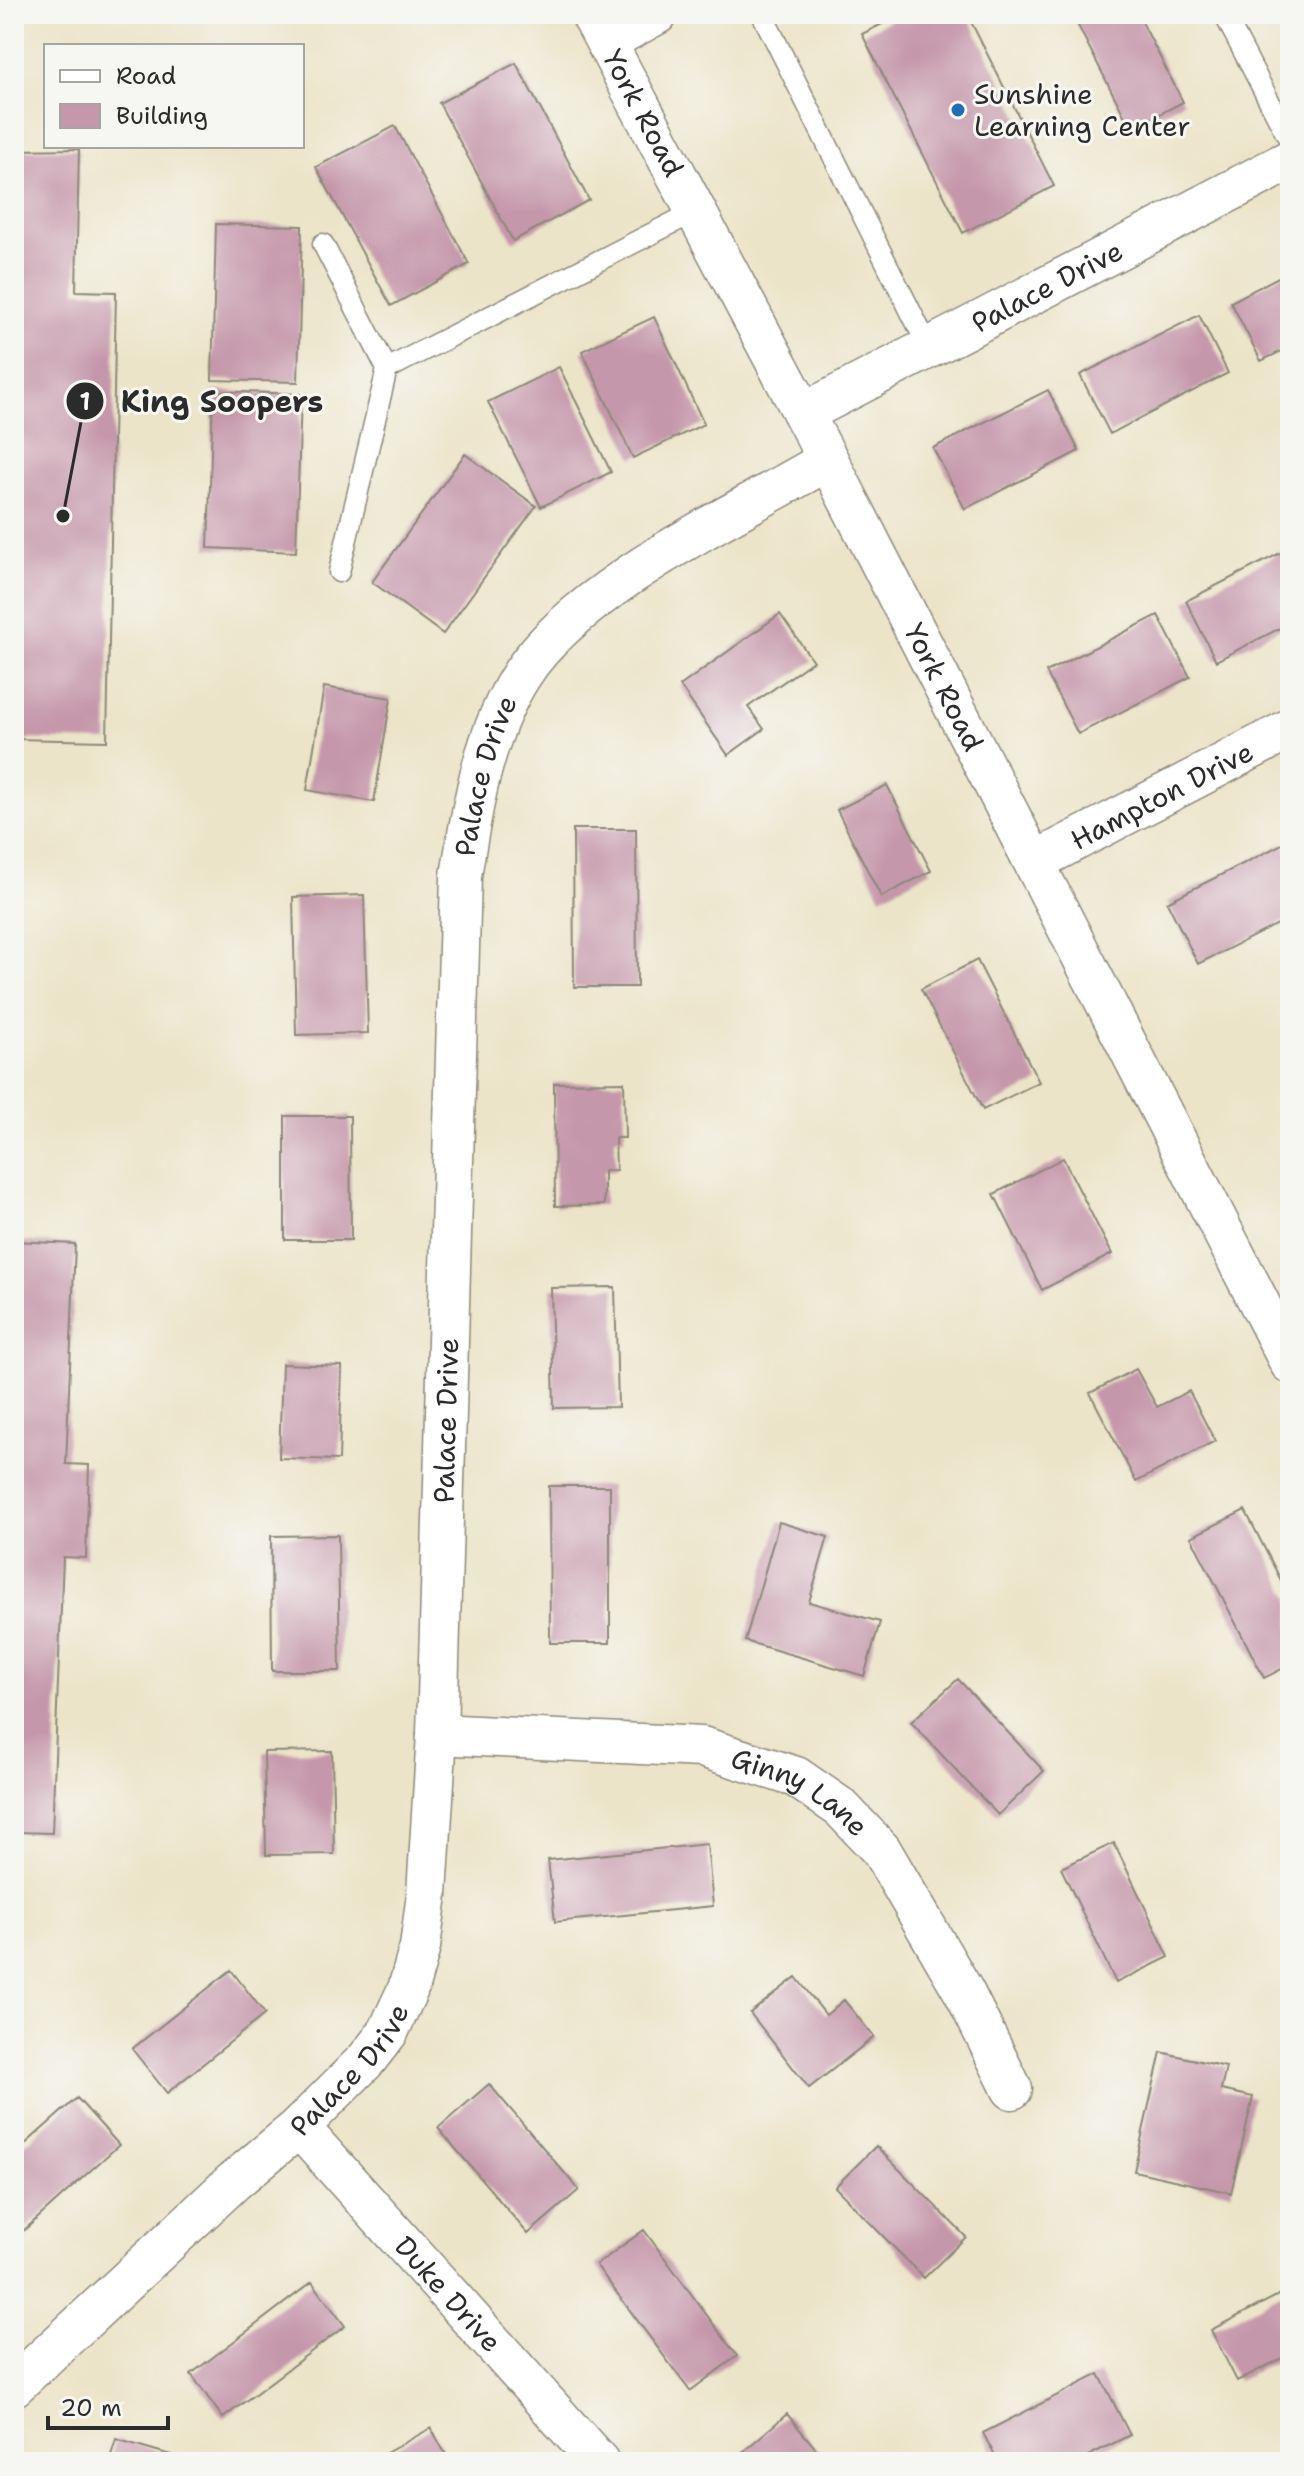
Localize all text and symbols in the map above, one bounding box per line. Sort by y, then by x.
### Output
street label: York Road [594,43,693,183]
legend [44,44,304,148]
text: Road [116,60,176,92]
place label: Sunshine Learning Center [974,75,1191,145]
text: Building [116,100,208,132]
marker: Sunshine Learning Center [949,101,967,119]
street label: Palace Drive [965,231,1129,342]
callout: King Soopers [65,374,340,428]
text: King Soopers [121,381,323,422]
text: 1 [80,386,90,418]
street label: York Road [896,616,993,757]
street label: Palace Drive [445,689,526,859]
street label: Hampton Drive [1064,732,1260,859]
street label: Palace Drive [424,1337,467,1504]
street label: Ginny Lane [727,1739,877,1844]
street label: Palace Drive [281,1998,418,2145]
street label: Duke Drive [386,2228,511,2360]
scale bar [48,2380,168,2430]
text: 20 m [60,2392,122,2424]

